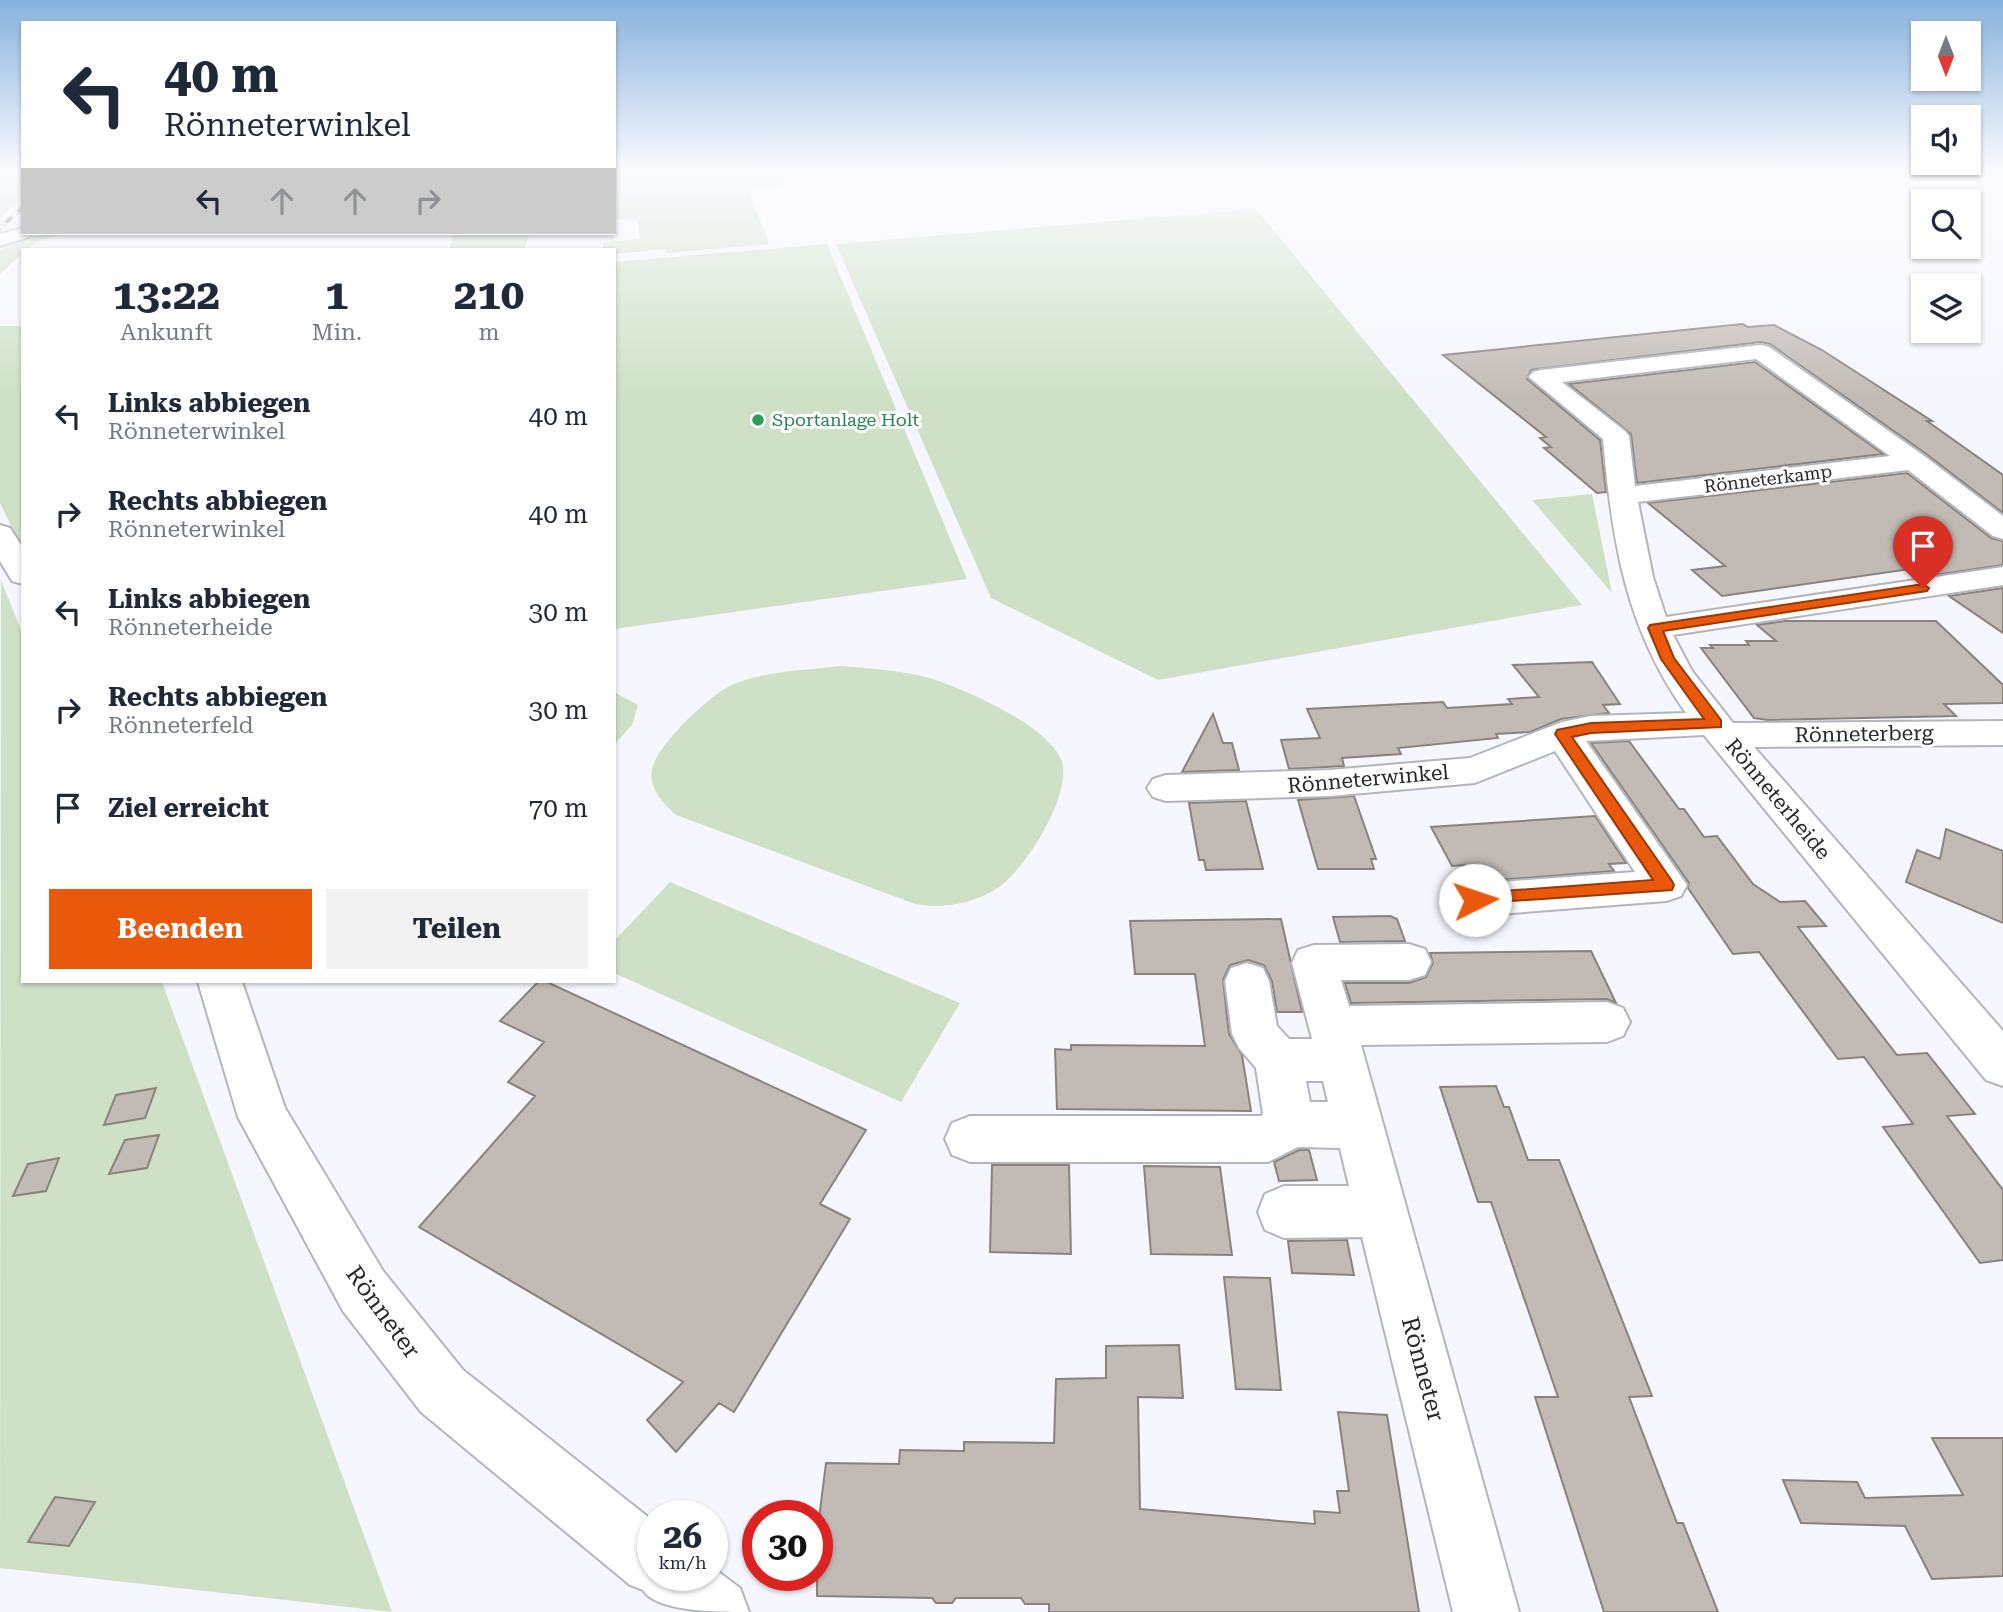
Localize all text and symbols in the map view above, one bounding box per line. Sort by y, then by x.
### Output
north arrow [1911,21,1981,91]
map controls [1911,21,1981,343]
text: 40 m [164,47,279,104]
icon: left [49,49,140,140]
button: sound [1911,105,1981,175]
text: Rönneterwinkel [164,106,411,144]
icon: left [190,182,228,220]
icon: ahead [263,182,301,220]
icon: ahead [336,182,374,220]
icon: right [409,182,447,220]
button: search [1911,189,1981,259]
text: 13:22 [113,270,220,319]
text: 1 [325,270,349,319]
text: 210 [454,270,524,319]
button: layers [1911,273,1981,343]
text: Ankunft [120,319,212,346]
text: Min. [312,319,362,346]
text: m [478,319,499,346]
text: Links abbiegen [108,388,311,418]
icon: left [49,397,87,435]
text: 40 m [529,401,588,431]
place label: Sportanlage Holt [772,409,919,430]
marker: Sportanlage Holt [750,412,766,428]
text: Rönneterwinkel [108,418,285,445]
street label: Rönneterkamp [1703,460,1833,497]
text: Rechts abbiegen [108,486,327,516]
icon: right [49,495,87,533]
text: 40 m [529,499,588,529]
text: Rönneterwinkel [108,516,285,543]
pin [1893,516,1953,588]
icon: arrive [1904,527,1942,565]
text: Links abbiegen [108,584,311,614]
icon: left [49,593,87,631]
text: 30 m [529,597,588,627]
text: Rönneterheide [108,614,273,641]
text: Rechts abbiegen [108,682,327,712]
icon: right [49,691,87,729]
text: 30 m [529,695,588,725]
text: Rönneterfeld [108,712,254,739]
street label: Rönneterberg [1794,721,1934,747]
street label: Rönneterheide [1720,734,1836,864]
street label: Rönneterwinkel [1286,760,1450,798]
icon: arrive [49,789,87,827]
text: Ziel erreicht [108,793,269,823]
text: 70 m [529,793,588,823]
position arrow [1438,863,1512,937]
button: Beenden [49,889,312,969]
button: Teilen [326,889,588,969]
street label: Rönneter [340,1261,426,1364]
street label: Rönneter [1396,1314,1450,1424]
speed limit sign: 30 [742,1500,833,1591]
text: 26 [663,1516,702,1557]
text: km/h [658,1552,707,1573]

